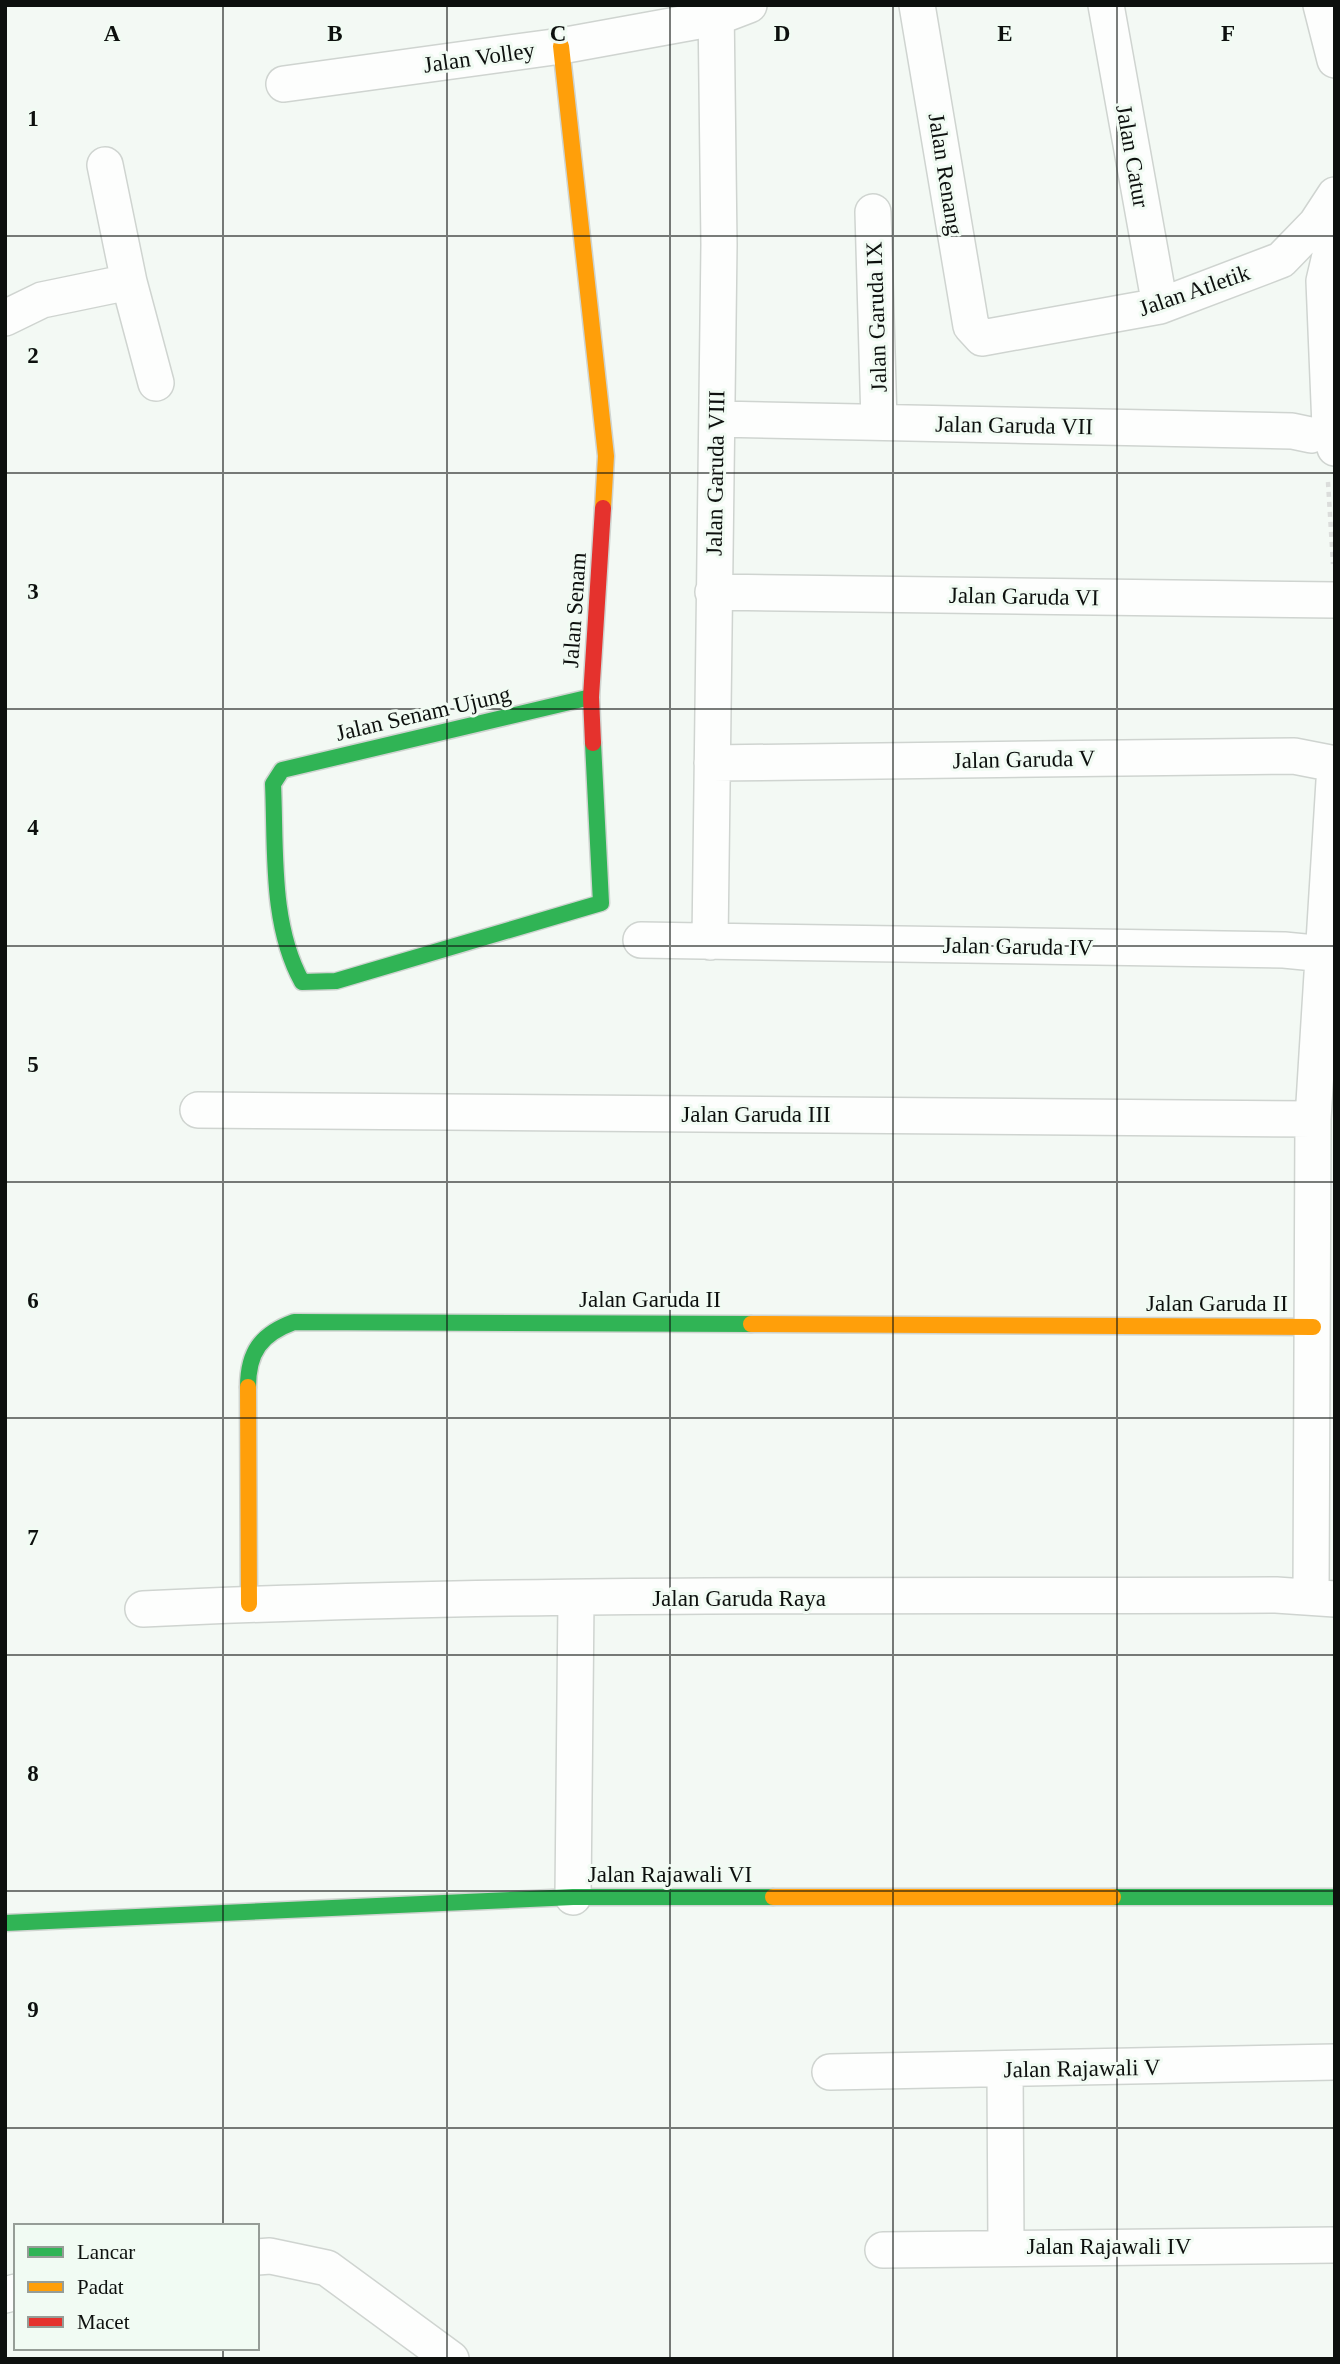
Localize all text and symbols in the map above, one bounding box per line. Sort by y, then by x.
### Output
text: A [104,21,121,46]
text: B [327,21,343,46]
text: C [550,21,566,46]
text: D [774,21,790,46]
text: E [997,21,1013,46]
text: F [1221,21,1235,46]
street label: Jalan Volley [422,37,537,78]
street label: Jalan Catur [1111,103,1154,210]
text: 1 [27,106,39,131]
street label: Jalan Renang [924,111,968,237]
street label: Jalan Garuda IX [861,241,892,393]
street label: Jalan Atletik [1135,260,1253,321]
text: 2 [27,343,39,368]
street label: Jalan Garuda VIII [702,390,729,556]
street label: Jalan Garuda VII [935,412,1093,439]
street label: Jalan Senam [558,551,591,669]
text: 3 [27,579,39,604]
street label: Jalan Garuda VI [949,583,1099,610]
street label: Jalan Senam Ujung [333,681,514,746]
street label: Jalan Garuda V [952,746,1096,773]
text: 4 [27,815,39,840]
street label: Jalan Garuda IV [942,933,1094,960]
text: 5 [27,1052,39,1077]
street label: Jalan Garuda III [681,1102,831,1127]
street label: Jalan Garuda II [579,1287,721,1312]
text: 6 [27,1288,39,1313]
street label: Jalan Garuda II [1146,1291,1288,1316]
text: 7 [27,1525,39,1550]
street label: Jalan Garuda Raya [652,1586,826,1611]
text: 8 [27,1761,39,1786]
street label: Jalan Rajawali VI [588,1862,752,1887]
text: 9 [27,1997,39,2022]
street label: Jalan Rajawali V [1003,2055,1161,2082]
legend [14,2224,259,2350]
street label: Jalan Rajawali IV [1027,2234,1192,2259]
text: Lancar [77,2240,135,2264]
text: Padat [77,2275,124,2299]
text: Macet [77,2310,130,2334]

